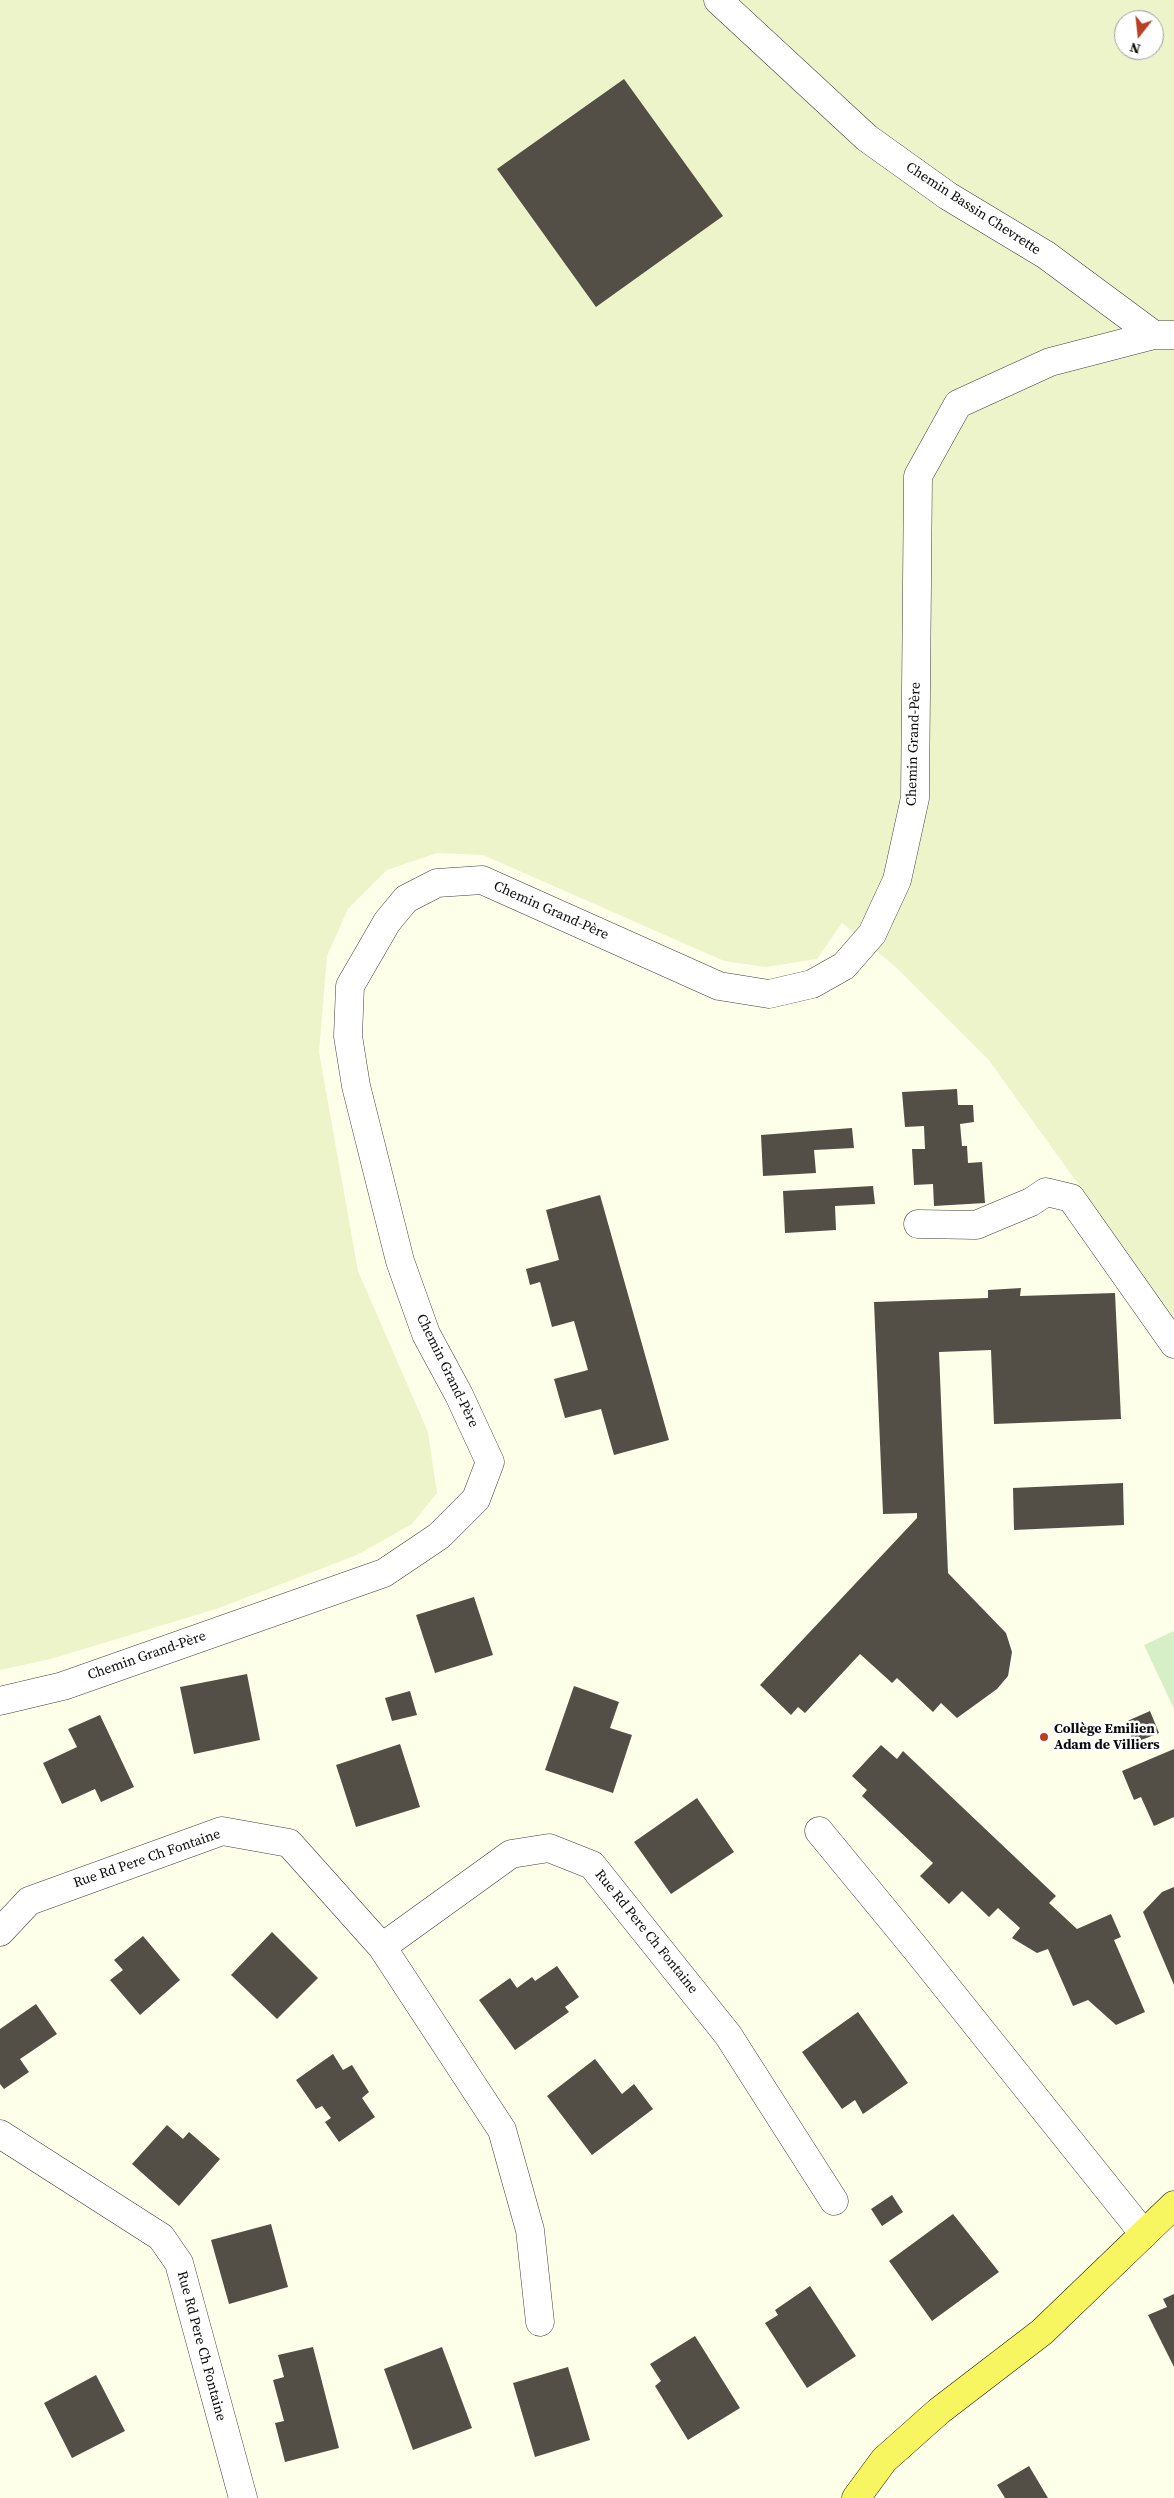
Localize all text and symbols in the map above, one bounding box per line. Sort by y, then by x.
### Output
north arrow [1114,10,1164,60]
text: N [1127,37,1143,59]
street label: Chemin Bassin Chevrette [902,159,1044,259]
street label: Chemin Grand-Père [903,682,925,806]
street label: Chemin Grand-Père [491,878,611,944]
street label: Chemin Grand-Père [412,1312,482,1430]
street label: Chemin Grand-Père [86,1628,208,1684]
place label: Collège Emilien Adam de Villiers [1054,1721,1160,1754]
marker: Collège Emilien Adam de Villiers [1038,1731,1050,1743]
street label: Rue Rd Pere Ch Fontaine [71,1826,223,1892]
street label: Rue Rd Pere Ch Fontaine [591,1867,701,1997]
street label: Rue Rd Pere Ch Fontaine [173,2269,229,2423]

